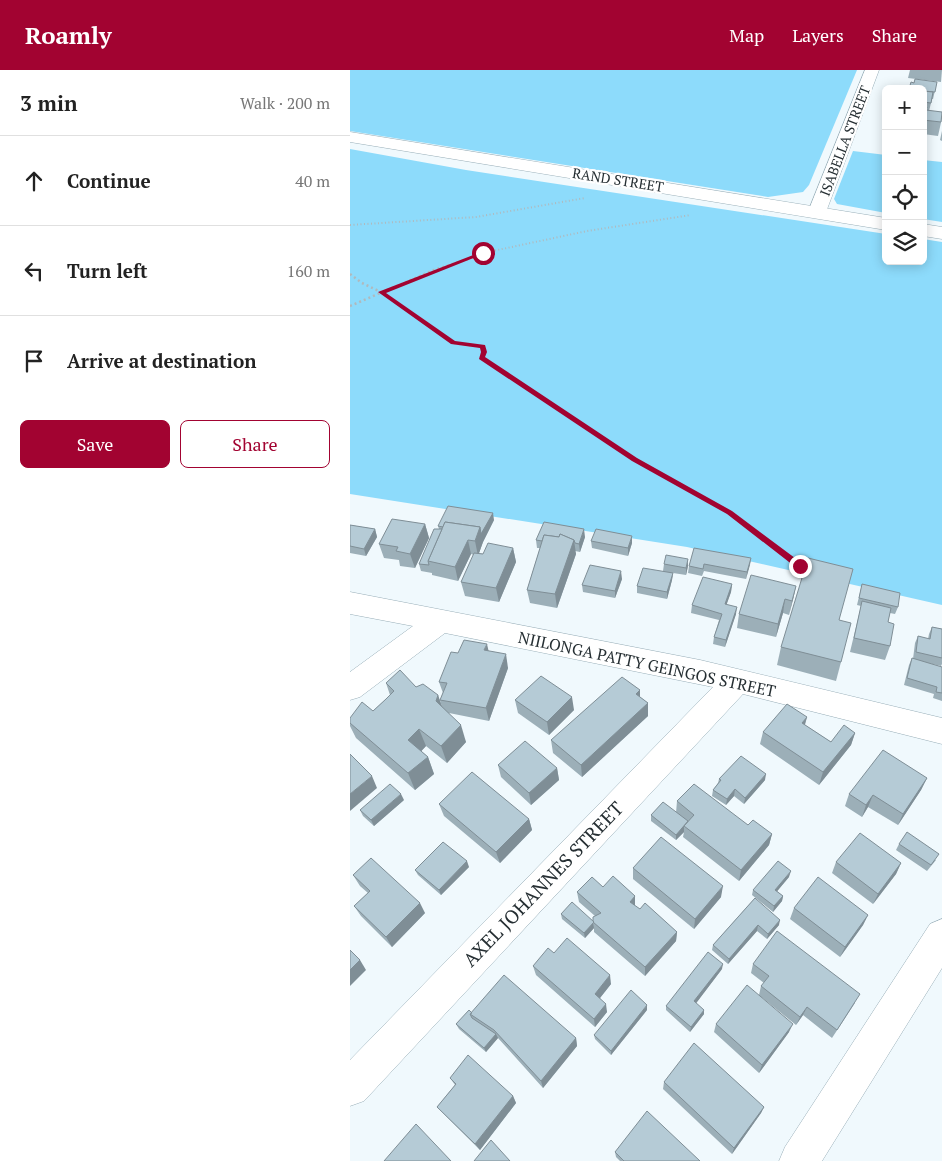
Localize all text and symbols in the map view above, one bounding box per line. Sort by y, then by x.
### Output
text: Roamly [25,19,112,51]
text: Map [729,23,764,47]
text: Layers [792,23,844,47]
text: Share [872,23,917,47]
street label: ISABELLA STREET [815,83,874,199]
map controls [882,85,927,265]
button: + [882,85,927,130]
text: 3 min [20,89,77,117]
text: Walk · 200 m [240,92,330,114]
button: − [882,130,927,175]
street label: RAND STREET [571,163,665,196]
icon: ahead [20,167,48,195]
text: Continue [67,168,151,193]
text: 40 m [295,170,330,192]
button: locate [882,175,927,220]
button: layers [882,220,927,265]
route start [472,242,495,265]
icon: left [20,257,48,285]
text: Turn left [67,258,148,283]
text: 160 m [287,260,330,282]
icon: arrive [20,347,48,375]
text: Arrive at destination [67,348,256,373]
button: Save [20,420,170,468]
button: Share [180,420,330,468]
route end [789,555,812,578]
street label: NIILONGA PATTY GEINGOS STREET [516,626,778,702]
street label: AXEL JOHANNES STREET [457,796,628,972]

